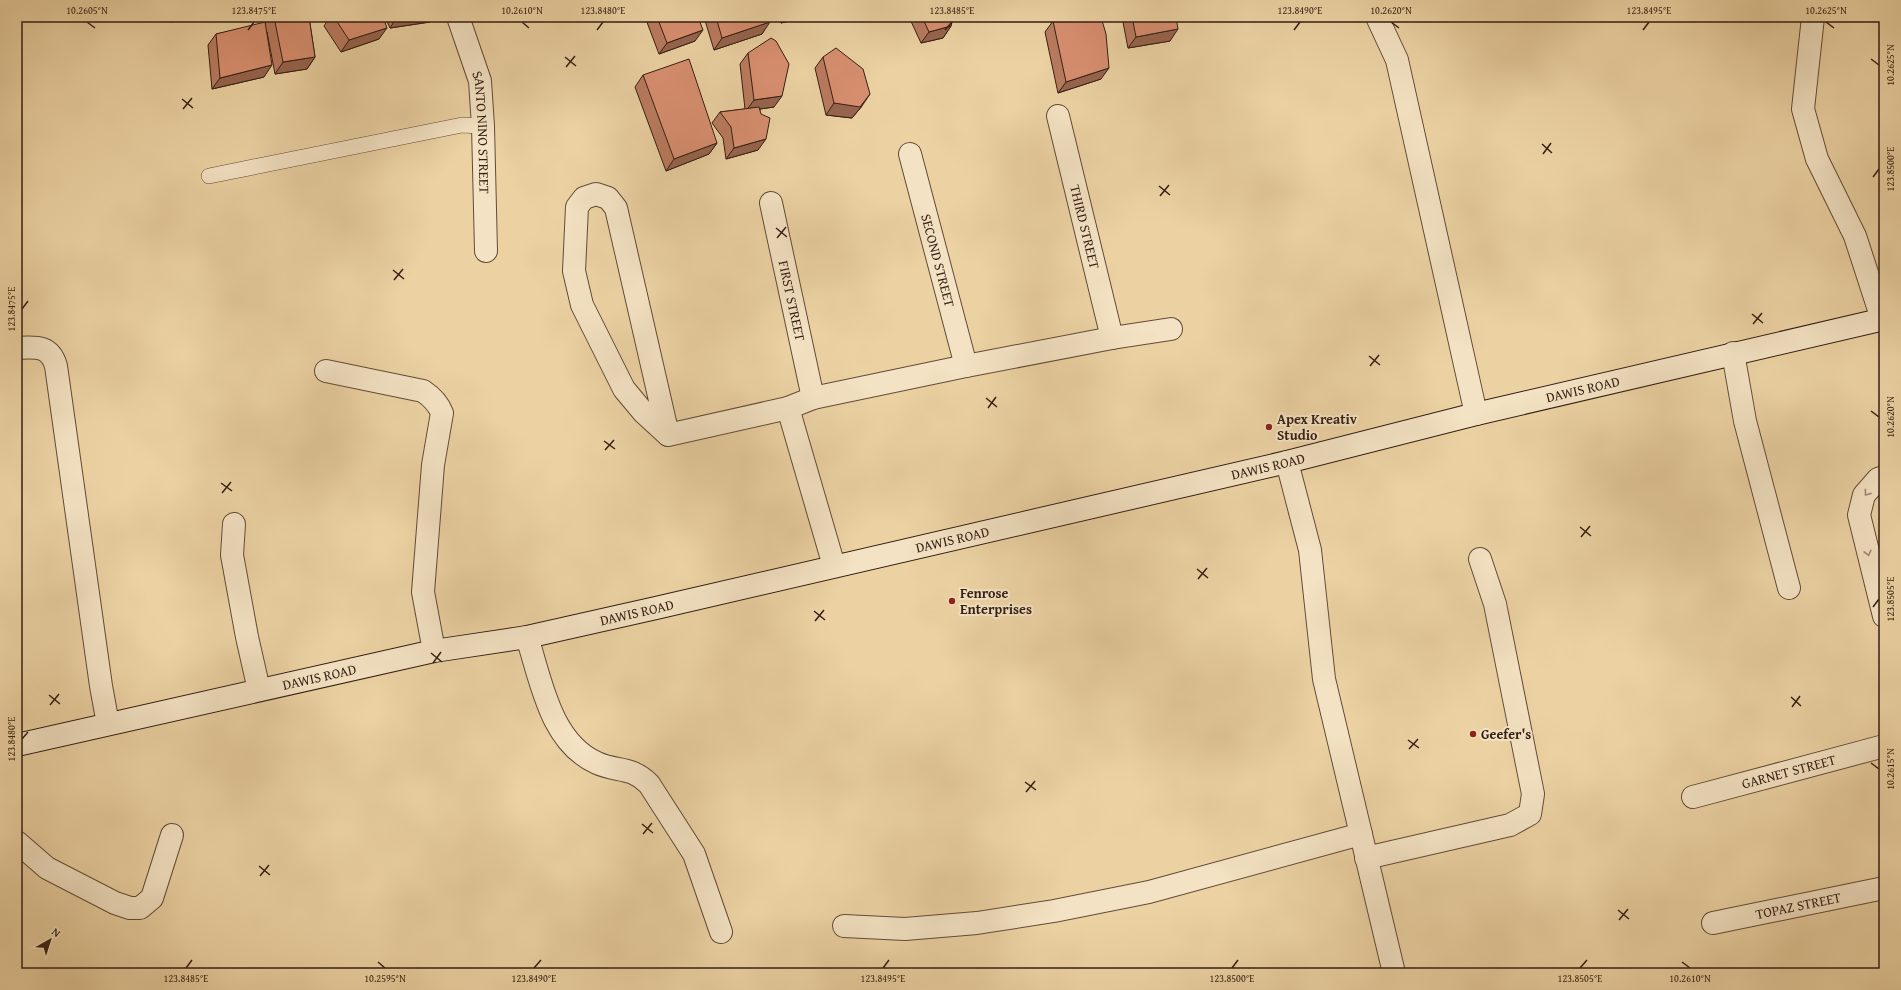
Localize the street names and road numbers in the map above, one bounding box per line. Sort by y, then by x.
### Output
street label: SANTO NINO STREET [467,68,495,194]
street label: THIRD STREET [1065,183,1105,271]
street label: SECOND STREET [916,212,960,309]
street label: FIRST STREET [774,259,810,343]
street label: DAWIS ROAD [1544,371,1622,407]
street label: DAWIS ROAD [1229,448,1307,485]
street label: DAWIS ROAD [914,521,991,558]
street label: DAWIS ROAD [598,594,676,630]
street label: DAWIS ROAD [281,659,358,695]
street label: GARNET STREET [1739,749,1838,794]
street label: TOPAZ STREET [1754,887,1843,924]

